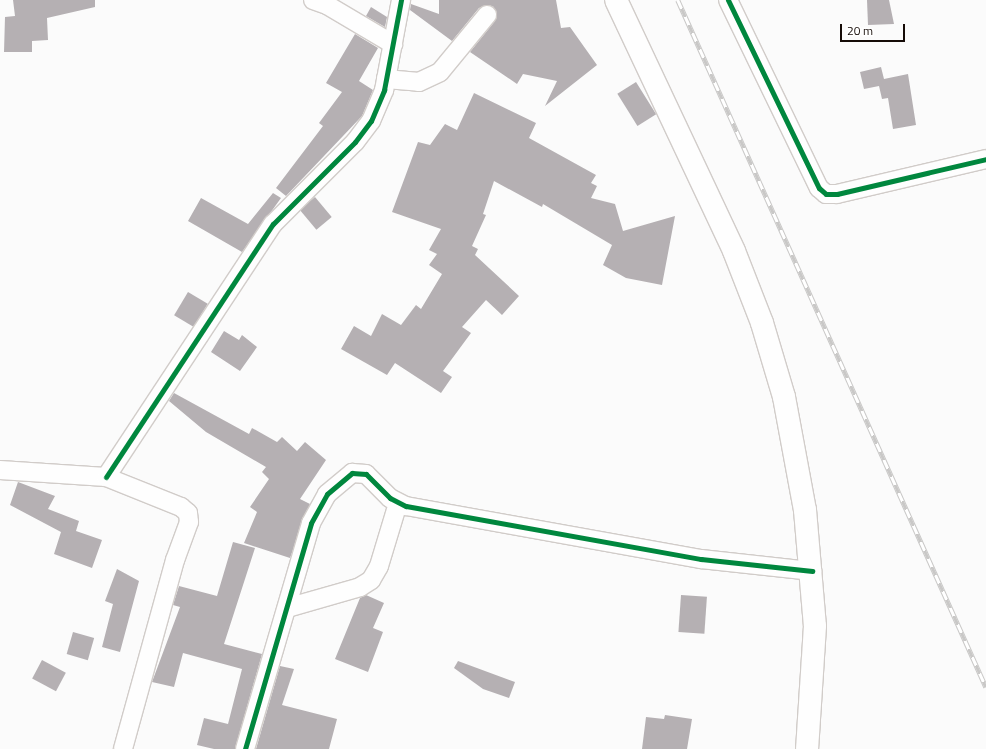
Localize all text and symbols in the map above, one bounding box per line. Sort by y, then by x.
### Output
scale bar [842,16,907,42]
text: 20 m [847,21,873,40]

